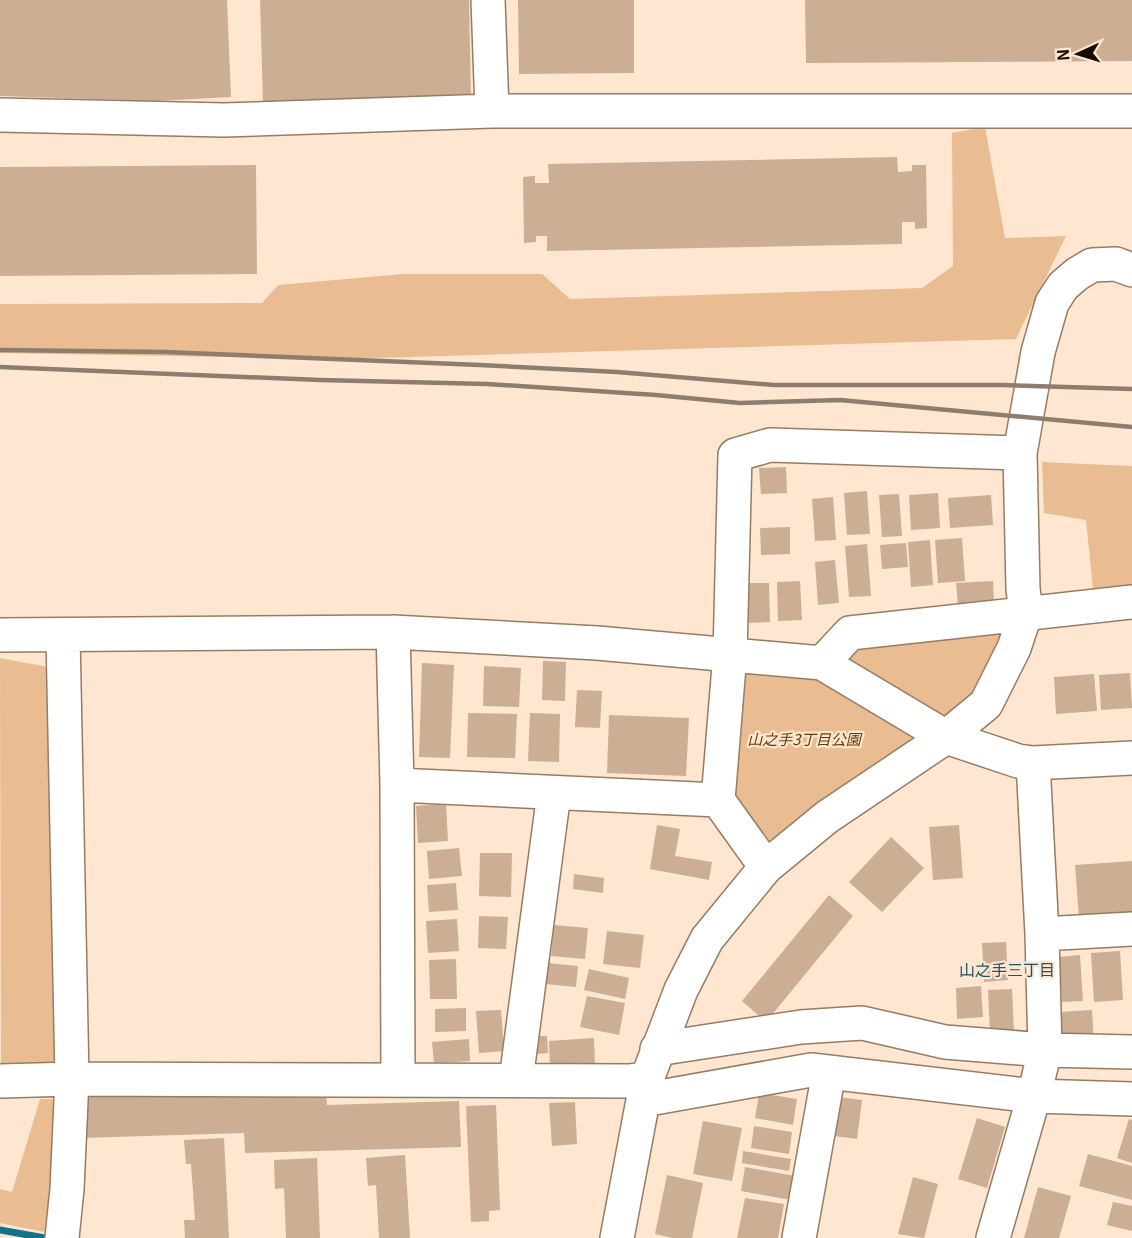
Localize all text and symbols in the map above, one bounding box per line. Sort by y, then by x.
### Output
north arrow [1048,24,1108,84]
text: N [1050,48,1074,62]
park label: 山之手3丁目公園 [747,728,863,749]
district label: 山之手三丁目 [959,957,1055,981]

